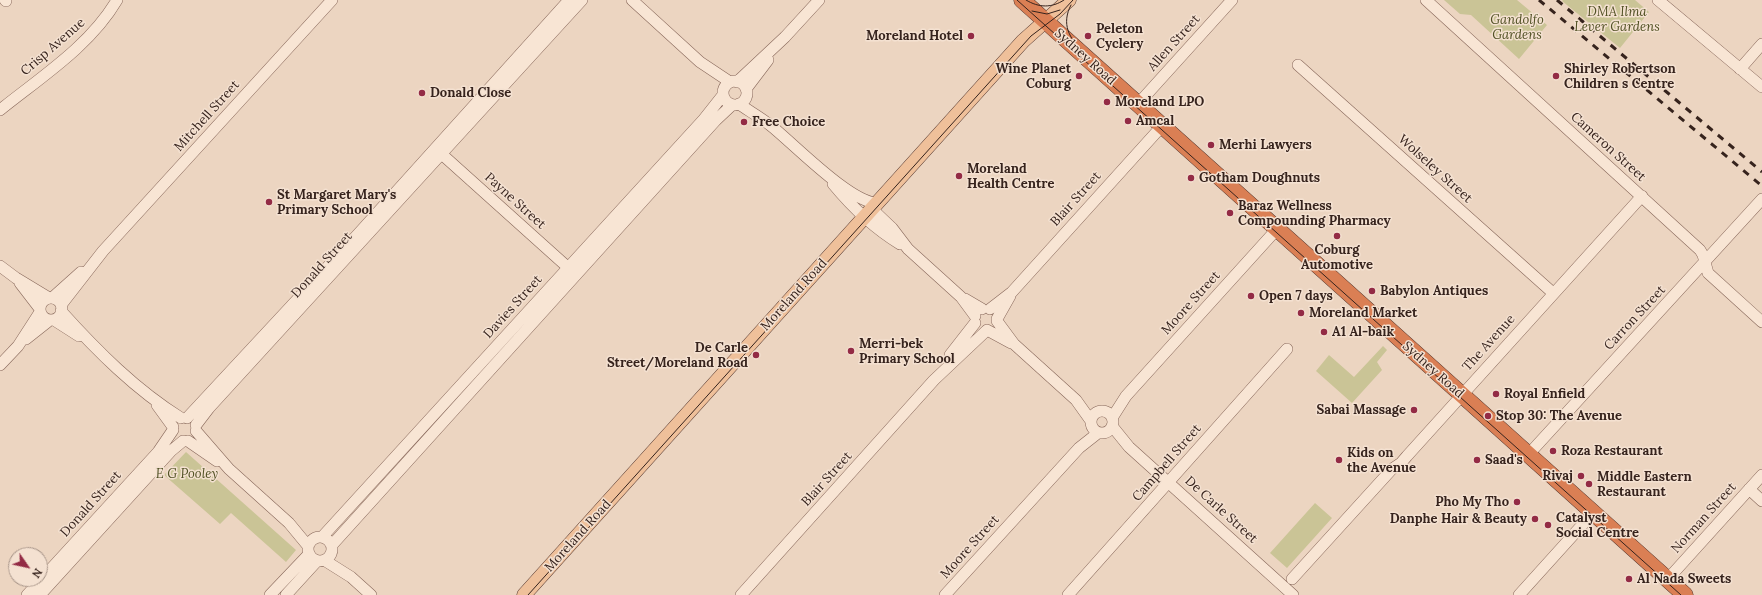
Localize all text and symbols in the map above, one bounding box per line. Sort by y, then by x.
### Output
park label: DMA Ilma Lever Gardens [1574,4,1660,35]
street label: Allen Street [1145,12,1203,74]
park label: Gandolfo Gardens [1490,12,1544,43]
street label: Crisp Avenue [18,15,88,79]
place label: Peleton Cyclery [1096,21,1143,52]
street label: Sydney Road [1051,25,1119,89]
place label: Moreland Hotel [866,28,963,44]
marker: Moreland Hotel [966,31,976,41]
marker: Peleton Cyclery [1083,31,1093,41]
place label: Wine Planet Coburg [995,61,1071,92]
place label: Shirley Robertson Children s Centre [1564,61,1676,92]
marker: Wine Planet Coburg [1074,71,1084,81]
marker: Shirley Robertson Children s Centre [1551,71,1561,81]
street label: Mitchell Street [171,77,243,155]
place label: Donald Close [430,85,511,101]
marker: Donald Close [417,88,427,98]
place label: Moreland LPO [1115,94,1204,110]
marker: Moreland LPO [1102,97,1112,107]
street label: Cameron Street [1567,109,1649,185]
place label: Amcal [1136,113,1174,129]
place label: Free Choice [752,114,825,130]
marker: Amcal [1123,116,1133,126]
marker: Free Choice [739,117,749,127]
street label: Wolseley Street [1395,132,1475,206]
place label: Merhi Lawyers [1219,137,1312,153]
marker: Merhi Lawyers [1206,140,1216,150]
place label: Moreland Health Centre [967,161,1054,192]
street label: Blair Street [1048,169,1104,229]
street label: Payne Street [481,170,549,232]
place label: Gotham Doughnuts [1199,170,1320,186]
marker: Moreland Health Centre [954,171,964,181]
marker: Gotham Doughnuts [1186,173,1196,183]
place label: St Margaret Mary's Primary School [277,187,396,218]
marker: St Margaret Mary's Primary School [264,197,274,207]
place label: Baraz Wellness Compounding Pharmacy [1238,198,1391,229]
marker: Baraz Wellness Compounding Pharmacy [1225,208,1235,218]
street label: Donald Street [288,229,356,301]
marker: Coburg Automotive [1332,231,1342,241]
place label: Coburg Automotive [1301,242,1373,273]
street label: Moreland Road [758,256,830,334]
street label: Moore Street [1158,268,1224,338]
street label: Davies Street [481,272,545,342]
street label: Carron Street [1601,282,1669,354]
place label: Babylon Antiques [1380,283,1488,299]
marker: Babylon Antiques [1367,286,1377,296]
place label: Open 7 days [1259,288,1333,304]
marker: Open 7 days [1246,291,1256,301]
place label: Moreland Market [1309,305,1417,321]
marker: Moreland Market [1296,308,1306,318]
street label: The Avenue [1460,312,1518,374]
place label: A1 Al-baik [1332,324,1394,340]
marker: A1 Al-baik [1319,327,1329,337]
place label: Merri-bek Primary School [859,336,955,367]
street label: Sydney Road [1399,338,1467,402]
place label: De Carle Street/Moreland Road [607,340,748,371]
marker: Merri-bek Primary School [846,346,856,356]
marker: De Carle Street/Moreland Road [751,350,761,360]
place label: Royal Enfield [1504,386,1585,402]
marker: Royal Enfield [1491,389,1501,399]
place label: Sabai Massage [1317,402,1406,418]
marker: Sabai Massage [1409,405,1419,415]
place label: Stop 30: The Avenue [1496,408,1622,424]
marker: Stop 30: The Avenue [1483,411,1493,421]
street label: Campbell Street [1129,421,1205,505]
place label: Roza Restaurant [1561,443,1663,459]
place label: Kids on the Avenue [1347,445,1416,476]
marker: Roza Restaurant [1548,446,1558,456]
street label: Blair Street [799,449,855,509]
place label: Saad's [1485,452,1523,468]
marker: Kids on the Avenue [1334,455,1344,465]
marker: Saad's [1472,455,1482,465]
park label: E G Pooley [156,466,218,482]
street label: Donald Street [57,468,125,540]
place label: Rivaj [1542,468,1573,484]
place label: Middle Eastern Restaurant [1597,469,1692,500]
marker: Rivaj [1576,471,1586,481]
street label: De Carle Street [1181,473,1261,547]
marker: Middle Eastern Restaurant [1584,479,1594,489]
street label: Norman Street [1668,480,1740,556]
place label: Pho My Tho [1435,494,1509,510]
street label: Moreland Road [542,497,614,575]
marker: Pho My Tho [1512,497,1522,507]
place label: Catalyst Social Centre [1556,510,1639,541]
place label: Danphe Hair & Beauty [1390,511,1527,527]
street label: Moore Street [937,512,1003,582]
marker: Danphe Hair & Beauty [1530,514,1540,524]
marker: Catalyst Social Centre [1543,520,1553,530]
north arrow [8,547,48,587]
text: N [29,566,45,581]
place label: Al Nada Sweets [1637,571,1731,587]
marker: Al Nada Sweets [1624,574,1634,584]

